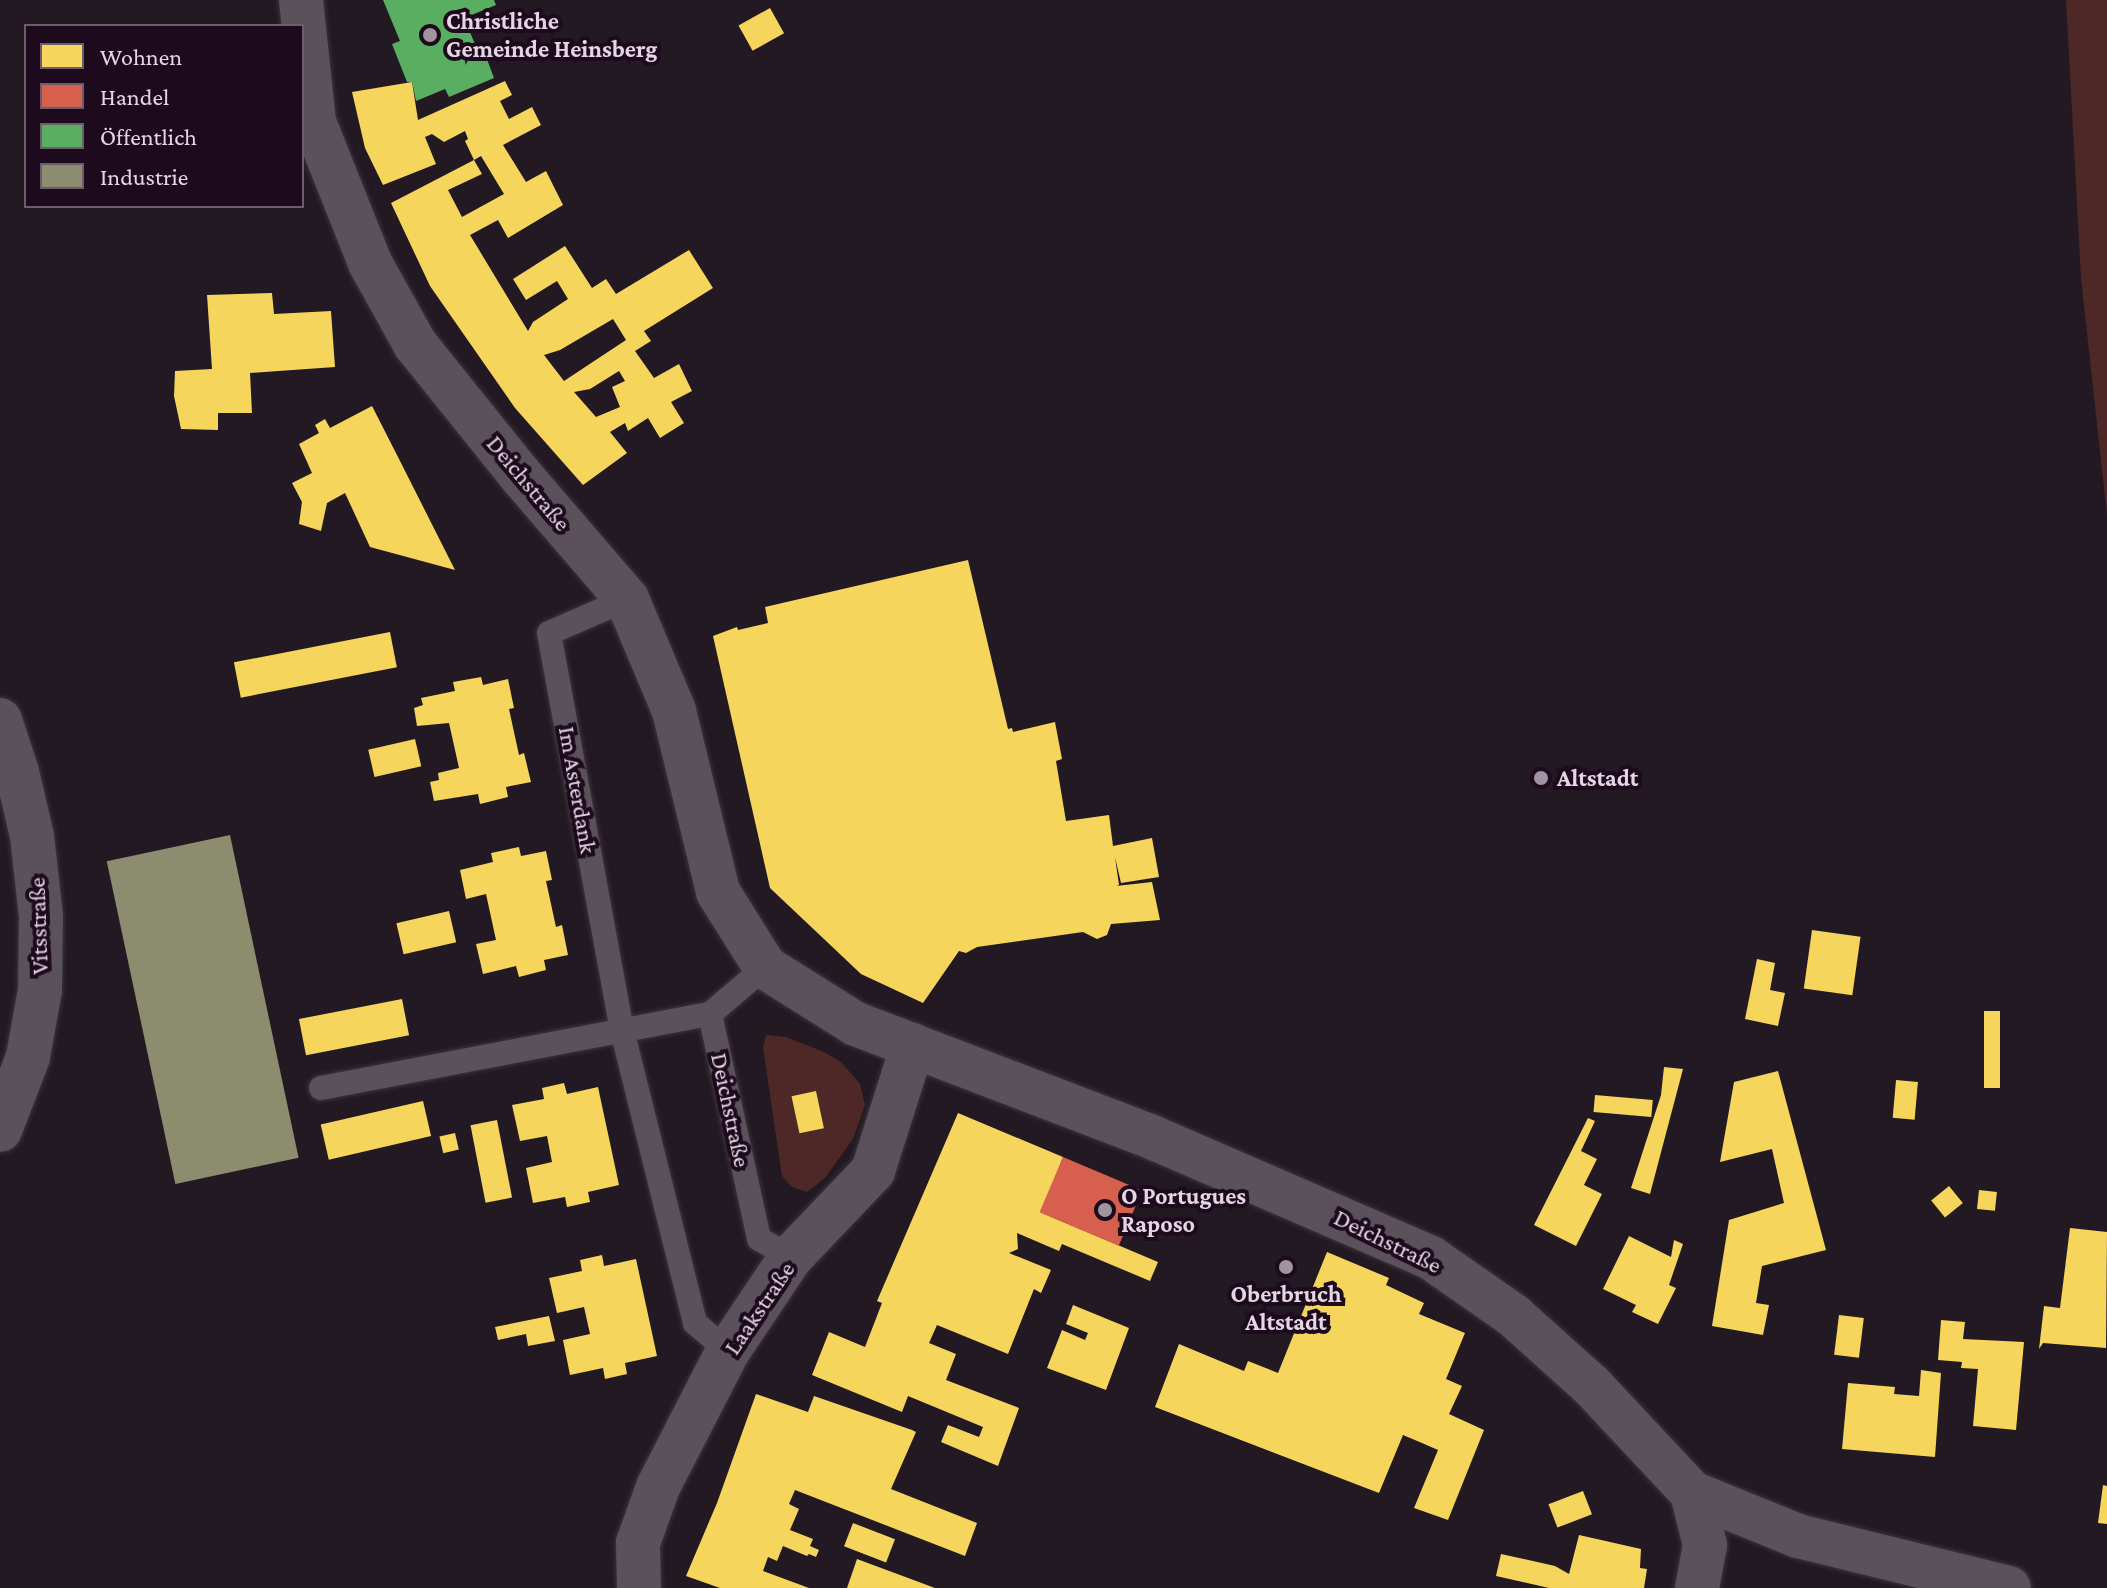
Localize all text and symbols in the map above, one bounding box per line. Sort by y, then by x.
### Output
place label: Christliche Gemeinde Heinsberg [446,7,657,63]
legend [24,24,304,208]
marker: Christliche Gemeinde Heinsberg [421,26,439,44]
text: Wohnen [100,43,182,70]
text: Handel [100,83,169,110]
text: Öffentlich [100,123,197,150]
text: Industrie [100,163,188,190]
street label: Deichstraße [481,429,577,537]
street label: Im Asterdank [553,724,603,856]
place label: Altstadt [1557,764,1638,792]
marker: Altstadt [1532,769,1550,787]
street label: Vitsstraße [22,877,54,975]
street label: Deichstraße [705,1050,757,1170]
place label: O Portugues Raposo [1121,1182,1246,1238]
marker: O Portugues Raposo [1096,1201,1114,1219]
street label: Deichstraße [1330,1203,1446,1279]
street label: Laakstraße [717,1256,801,1360]
marker: Oberbruch Altstadt [1277,1258,1295,1276]
place label: Oberbruch Altstadt [1231,1280,1341,1336]

